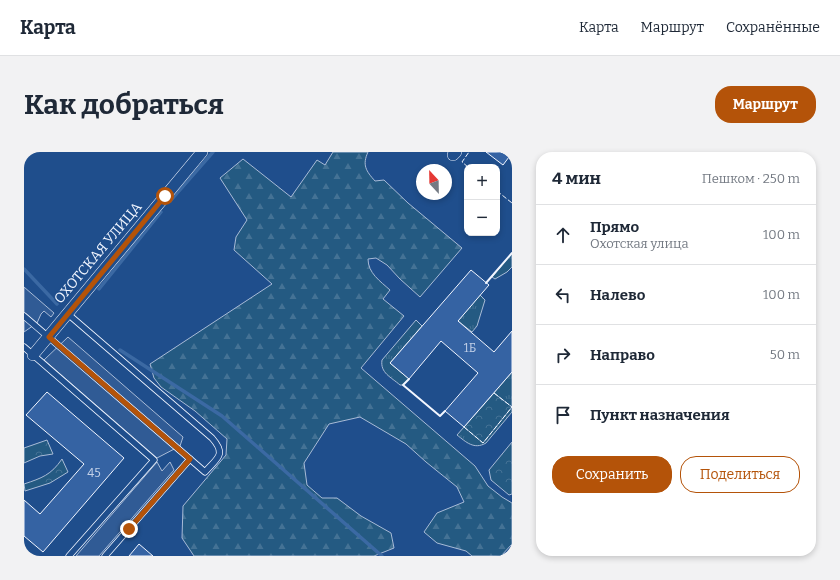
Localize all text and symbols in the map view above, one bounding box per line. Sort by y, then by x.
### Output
text: Карта [20,16,76,39]
text: Карта [579,19,619,36]
text: Маршрут [641,19,704,36]
text: Сохранённые [726,19,820,36]
button: Маршрут [715,86,816,123]
text: Как добраться [24,88,224,121]
north arrow [416,164,452,200]
map controls [464,164,500,236]
button: + [464,164,500,200]
text: 4 мин [552,168,601,189]
text: Пешком · 250 m [702,171,800,186]
route start [156,187,174,205]
street label: ОХОТСКАЯ УЛИЦА [51,199,145,307]
button: − [464,200,500,236]
text: Прямо [590,218,639,236]
icon: ahead [552,224,574,246]
text: 100 m [763,227,800,242]
text: Охотская улица [590,236,689,251]
icon: left [552,284,574,306]
text: Налево [590,286,645,304]
text: 100 m [763,287,800,302]
house number: 1Б [464,341,476,355]
icon: right [552,344,574,366]
text: Направо [590,346,655,364]
text: 50 m [770,347,800,362]
icon: arrive [552,404,574,426]
text: Пункт назначения [590,406,730,424]
button: Сохранить [552,456,672,493]
button: Поделиться [680,456,800,493]
house number: 45 [87,466,101,480]
route end [120,520,138,538]

